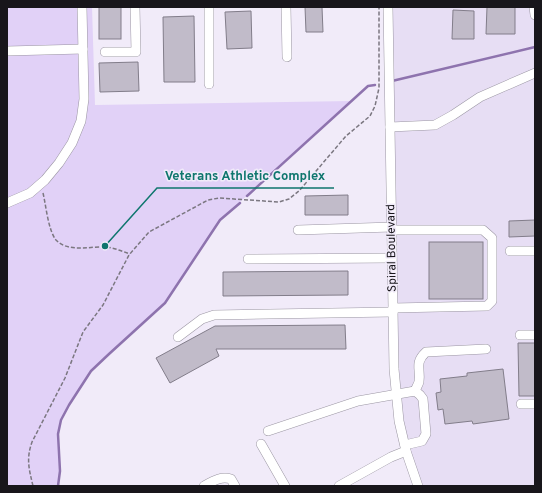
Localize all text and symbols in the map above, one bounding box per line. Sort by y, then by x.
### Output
callout: Veterans Athletic Complex [157,163,334,188]
text: Veterans Athletic Complex [165,169,326,185]
street label: Spiral Boulevard [383,204,401,292]

